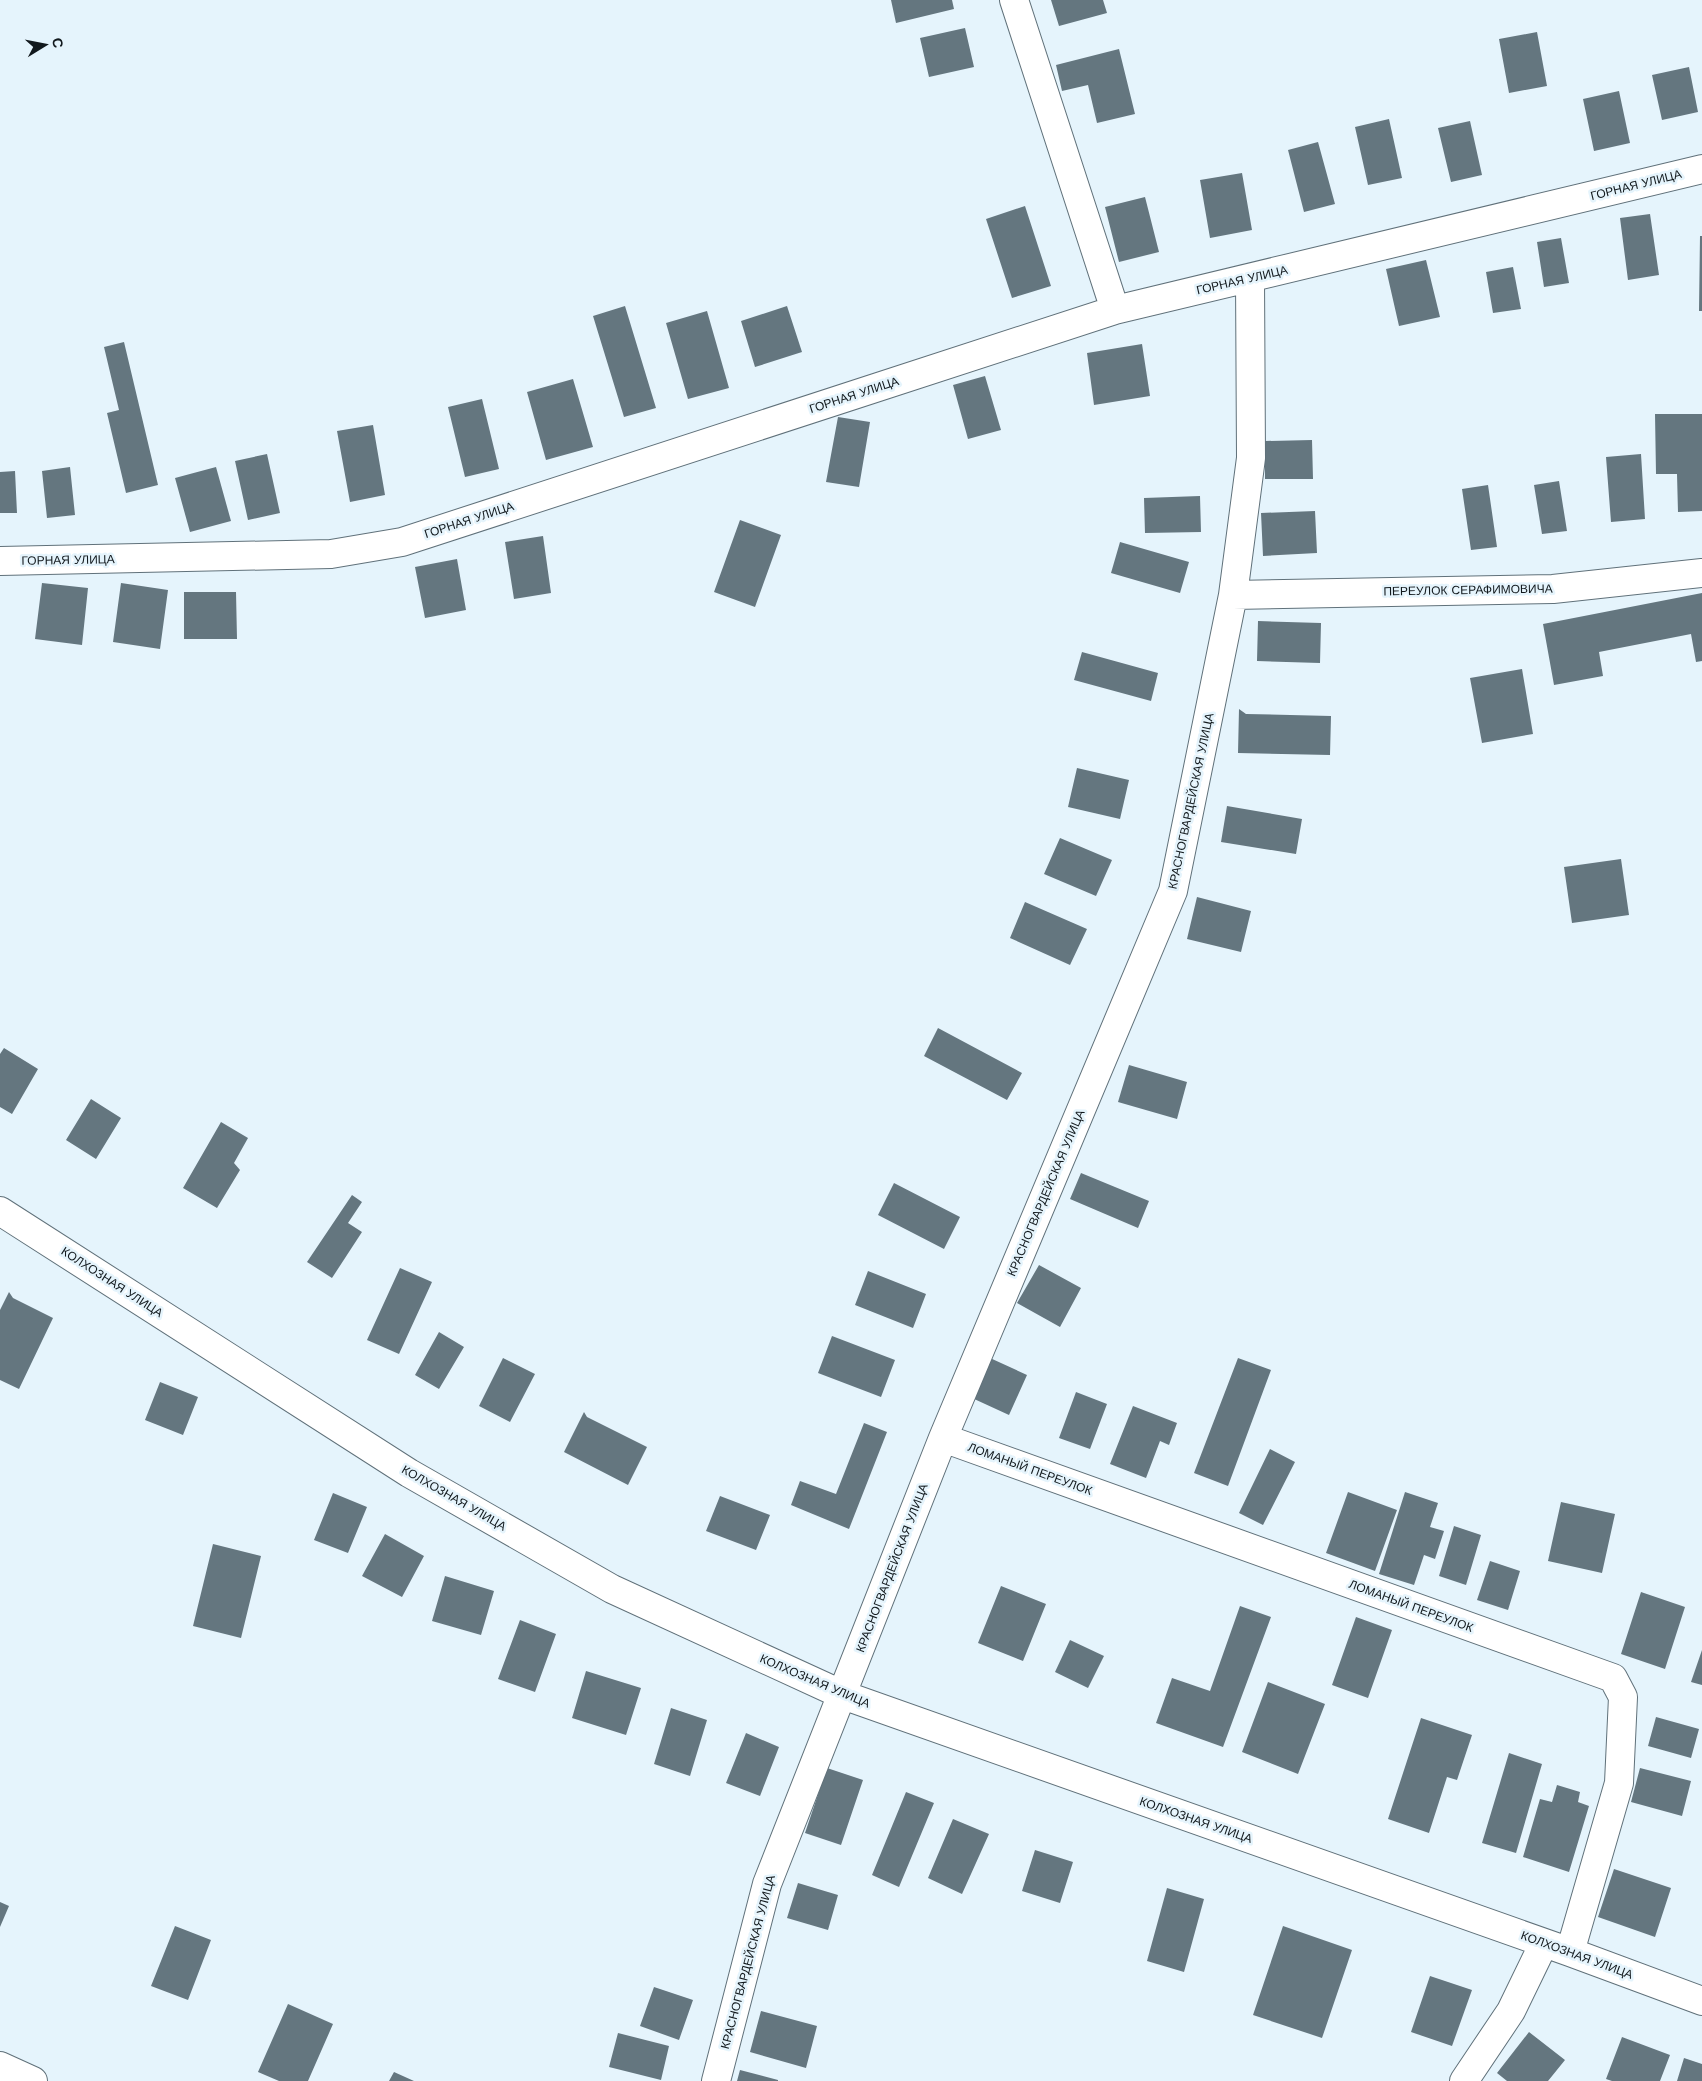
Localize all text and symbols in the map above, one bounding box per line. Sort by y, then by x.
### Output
north arrow [20,20,70,70]
text: С [49,36,67,49]
street label: ГОРНАЯ УЛИЦА [1589,167,1683,203]
street label: ГОРНАЯ УЛИЦА [1195,263,1289,297]
street label: ГОРНАЯ УЛИЦА [808,374,900,416]
street label: ГОРНАЯ УЛИЦА [423,499,515,541]
street label: ГОРНАЯ УЛИЦА [21,552,115,568]
street label: ПЕРЕУЛОК СЕРАФИМОВИЧА [1383,582,1553,598]
street label: КРАСНОГВАРДЕЙСКАЯ УЛИЦА [1164,711,1217,890]
street label: КРАСНОГВАРДЕЙСКАЯ УЛИЦА [1004,1107,1088,1278]
street label: КОЛХОЗНАЯ УЛИЦА [59,1244,165,1320]
street label: ЛОМАНЫЙ ПЕРЕУЛОК [966,1439,1094,1498]
street label: КОЛХОЗНАЯ УЛИЦА [399,1462,509,1534]
street label: КРАСНОГВАРДЕЙСКАЯ УЛИЦА [852,1481,931,1654]
street label: ЛОМАНЫЙ ПЕРЕУЛОК [1347,1576,1475,1635]
street label: КОЛХОЗНАЯ УЛИЦА [758,1651,872,1711]
street label: КОЛХОЗНАЯ УЛИЦА [1138,1794,1254,1846]
street label: КРАСНОГВАРДЕЙСКАЯ УЛИЦА [717,1873,778,2051]
street label: КОЛХОЗНАЯ УЛИЦА [1519,1928,1635,1982]

